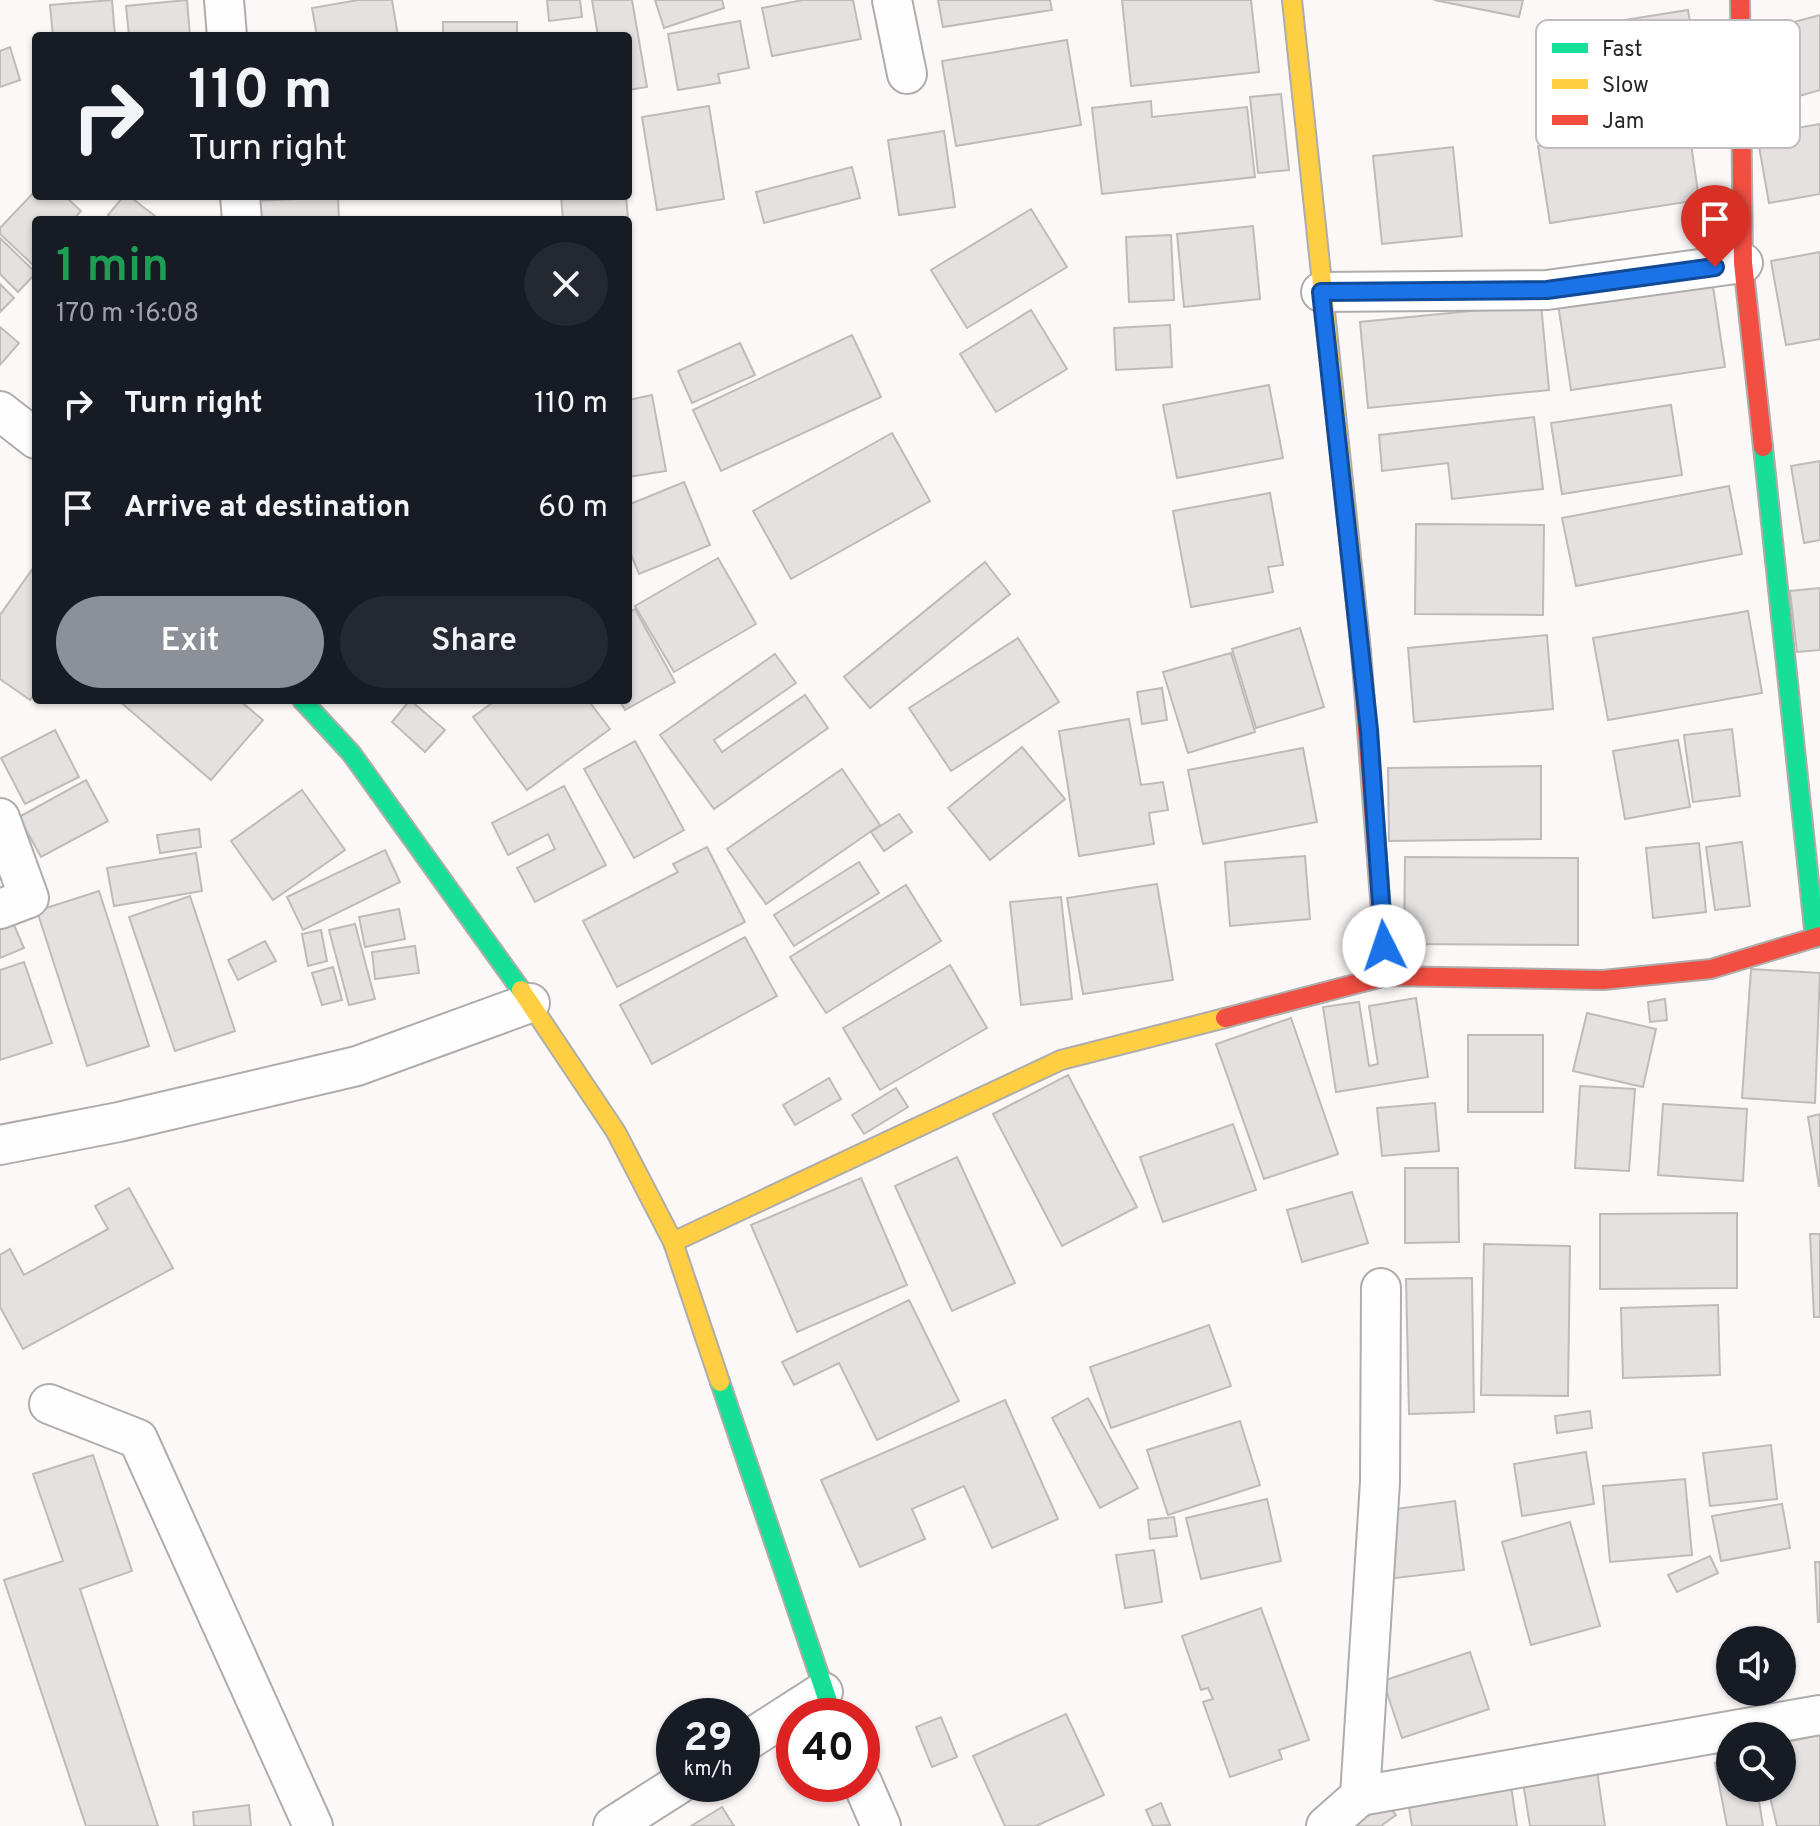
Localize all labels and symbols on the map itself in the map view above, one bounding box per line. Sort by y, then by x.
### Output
legend [1536,20,1800,148]
text: Fast [1602,37,1643,64]
text: Slow [1602,73,1649,100]
text: Jam [1602,109,1645,136]
pin [1681,185,1749,267]
position arrow [1342,904,1426,988]
speed limit sign: 40 [776,1698,880,1802]

